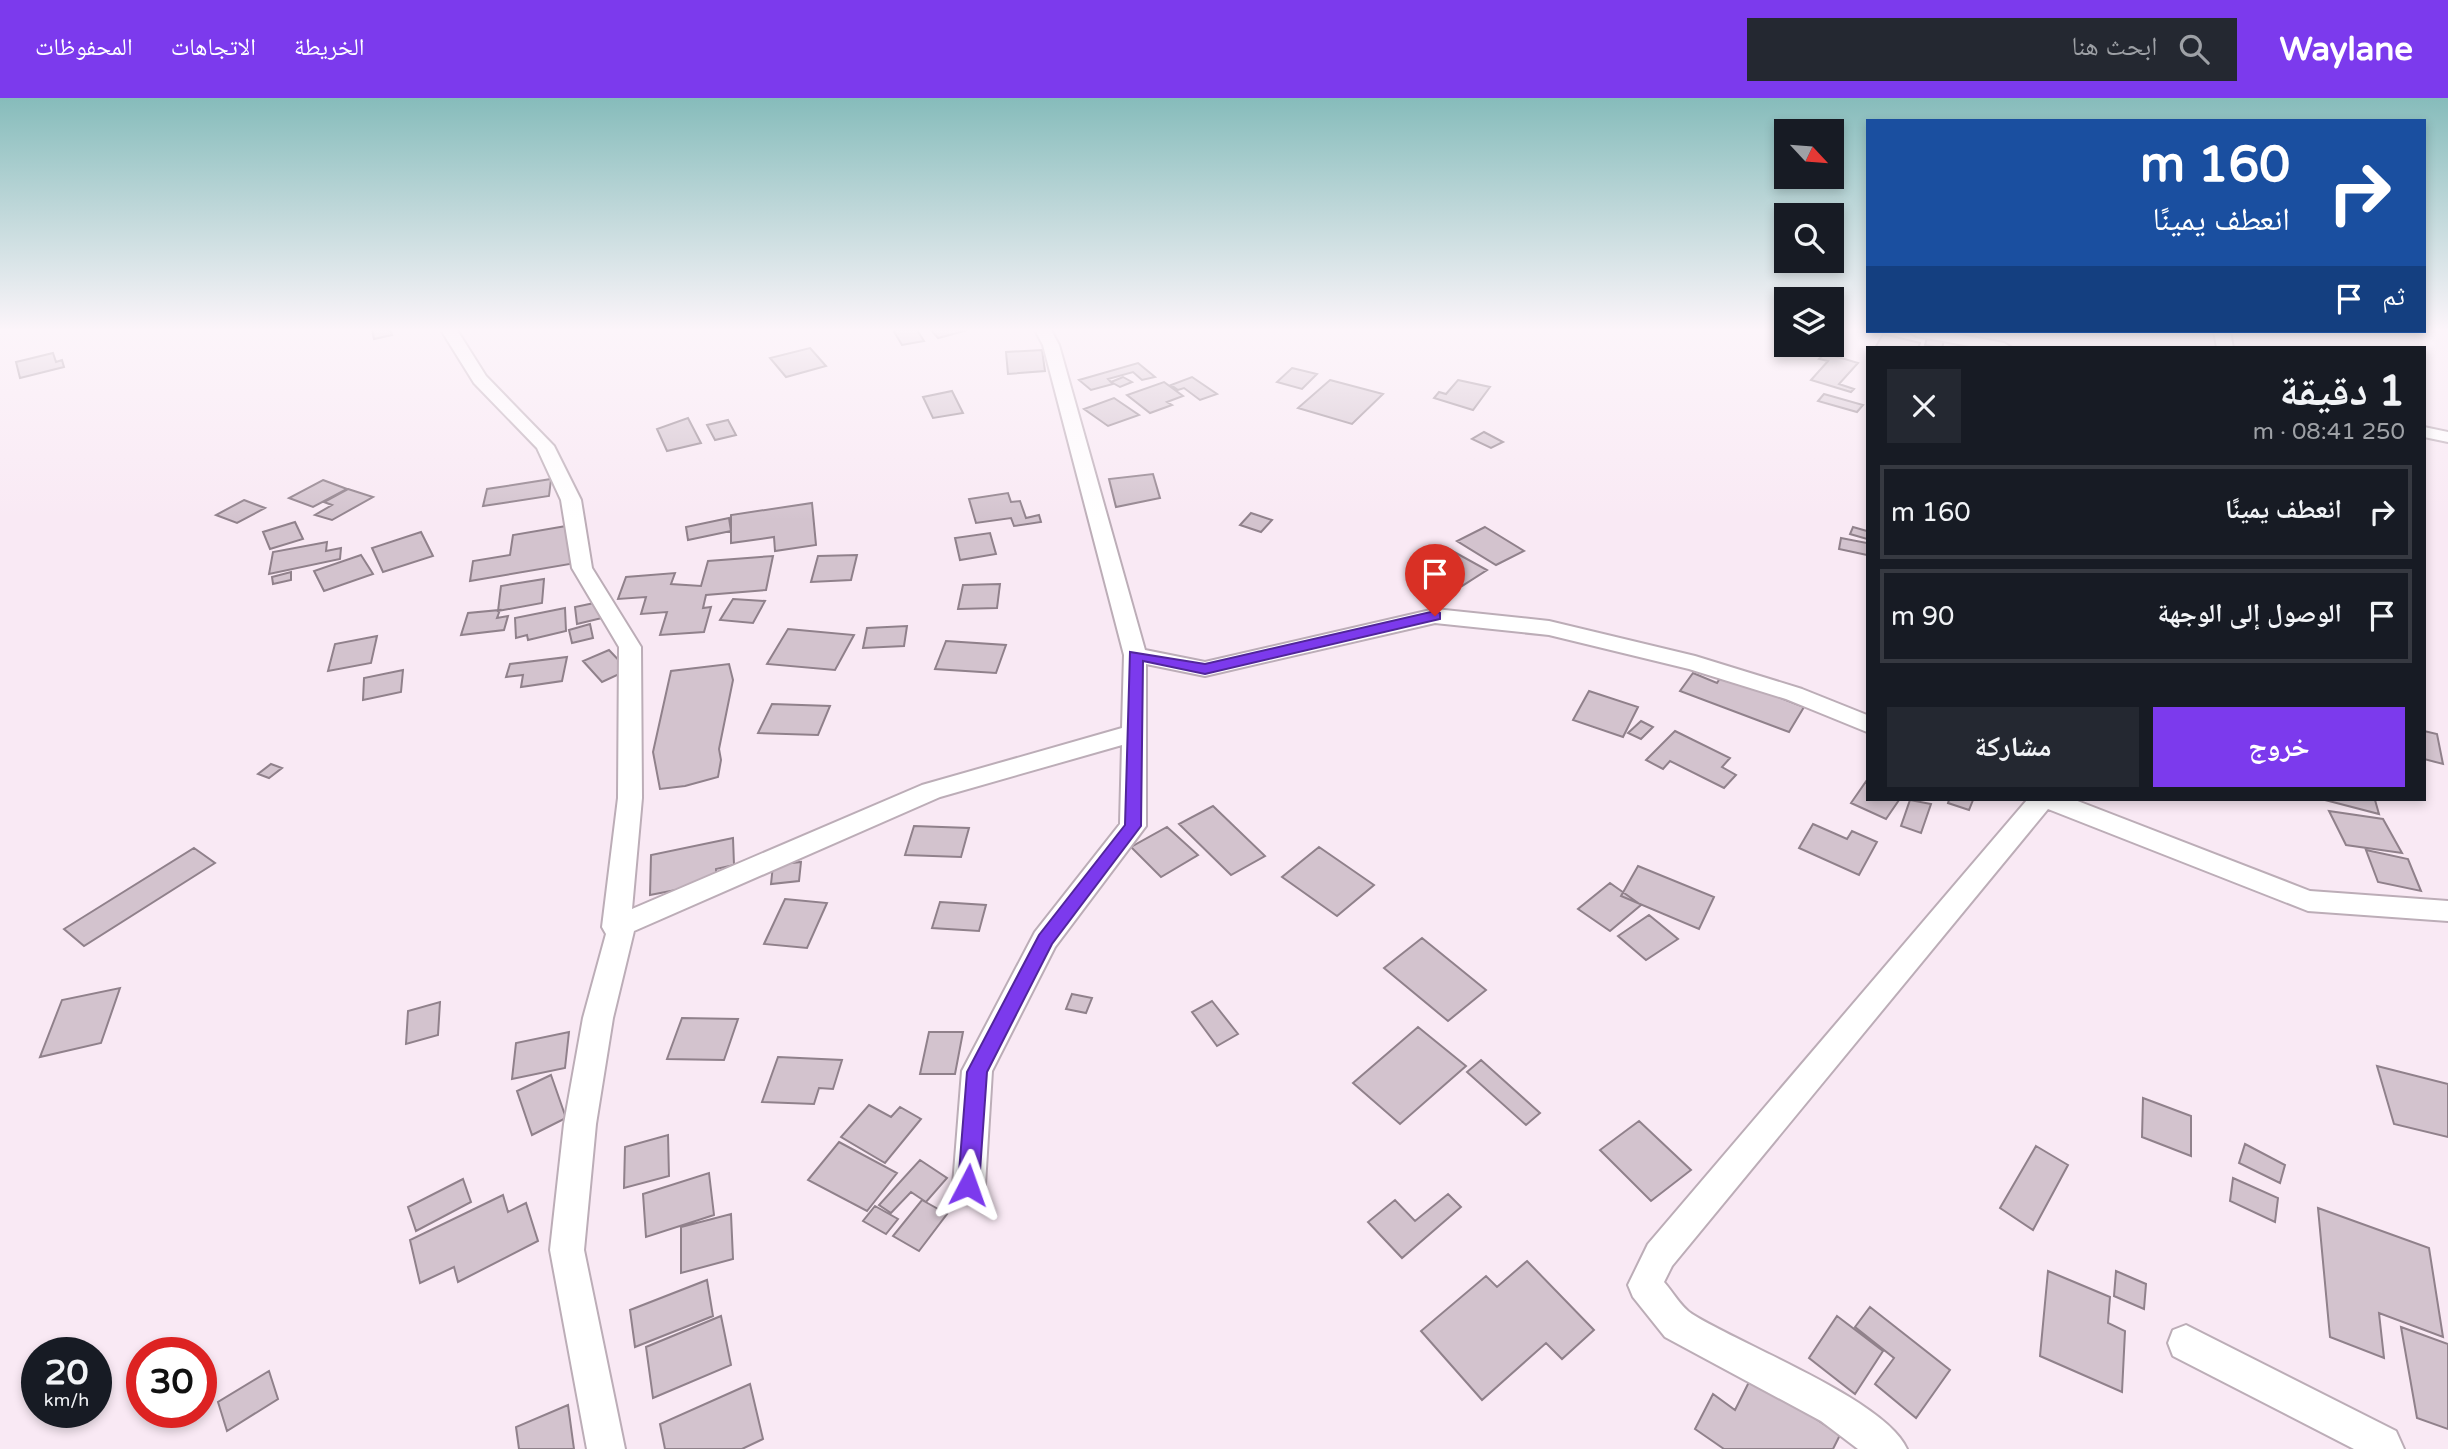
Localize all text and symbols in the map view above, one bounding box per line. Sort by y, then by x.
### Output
search box [1747,18,2237,81]
icon: search [2175,30,2213,68]
text: Waylane [2279,30,2413,69]
text: ابحث هنا [2071,31,2157,62]
text: المحفوظات [35,33,133,62]
text: الاتجاهات [171,33,256,62]
text: الخريطة [294,33,365,62]
north arrow [1774,119,1844,189]
map controls [1774,119,1844,357]
text: 160 m [2140,136,2290,195]
icon: right [2314,147,2405,238]
text: انعطف يمينًا [2153,201,2290,239]
button: search [1774,203,1844,273]
icon: arrive [2330,280,2368,318]
text: ثم [2382,281,2405,312]
button: layers [1774,287,1844,357]
text: 1 دقيقة [2279,366,2405,417]
button: close [1887,369,1961,443]
text: 250 m · 08:41 [2253,418,2405,446]
icon: right [2363,493,2401,531]
text: انعطف يمينًا [2225,494,2342,525]
text: 160 m [1891,497,1971,528]
pin [1405,544,1465,616]
icon: arrive [1416,555,1454,593]
icon: arrive [2363,597,2401,635]
text: الوصول إلى الوجهة [2158,598,2342,629]
text: 90 m [1891,601,1954,632]
button: مشاركة [1887,707,2139,787]
button: خروج [2153,707,2405,787]
position arrow [931,1148,1005,1222]
speed limit sign: 30 [126,1337,217,1428]
text: 20 [45,1352,88,1394]
text: km/h [44,1389,89,1411]

